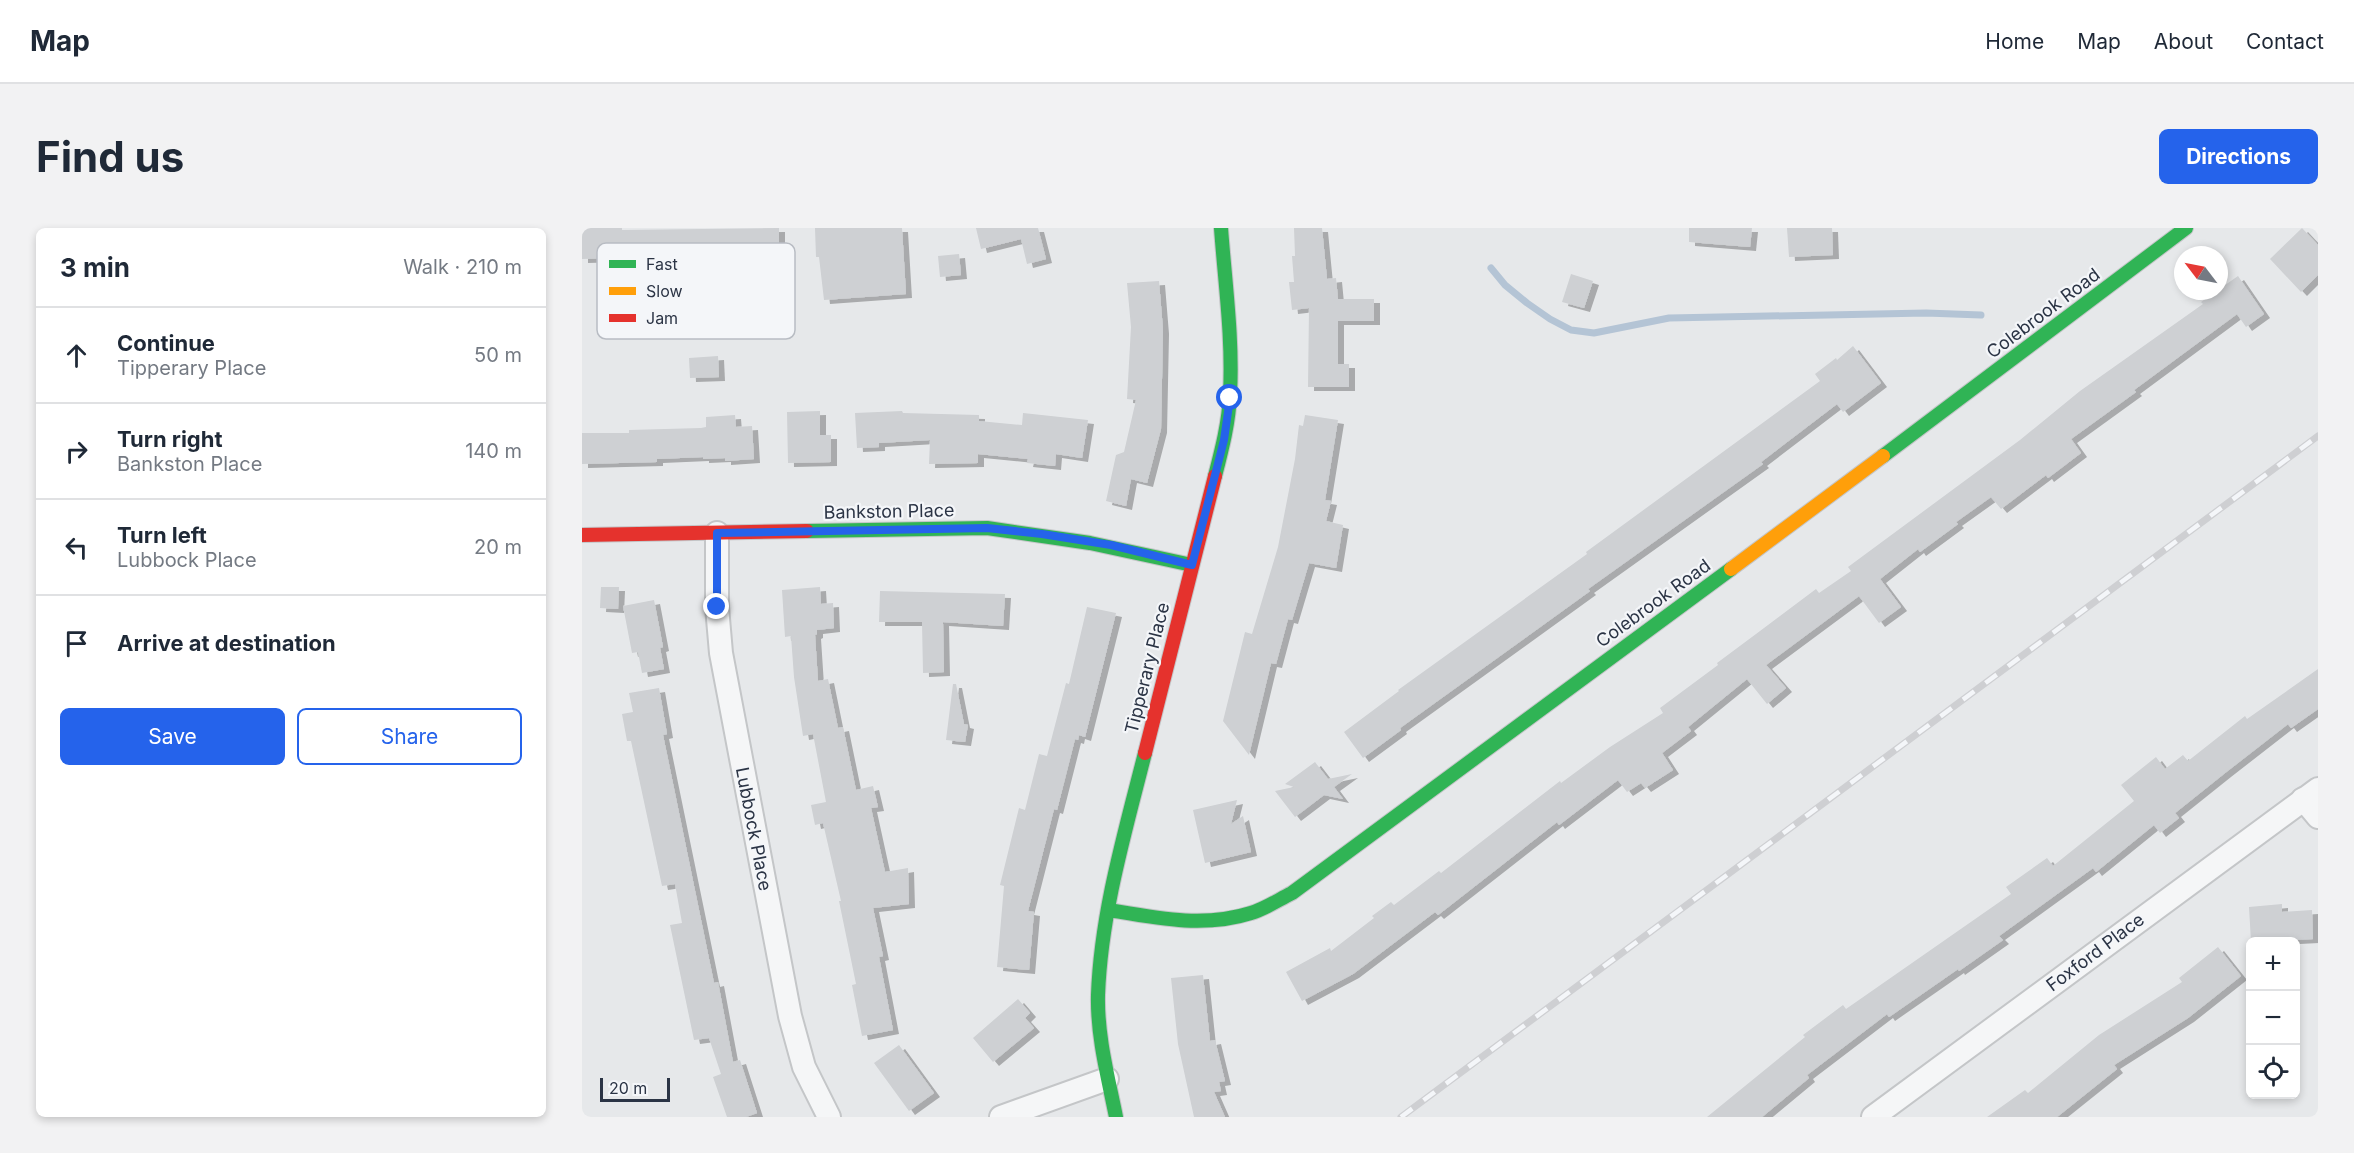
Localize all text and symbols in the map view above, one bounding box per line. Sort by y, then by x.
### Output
text: Map [30,24,90,58]
text: Home [1985,29,2044,54]
text: Map [2077,29,2121,54]
text: About [2154,29,2213,54]
text: Contact [2246,29,2324,54]
button: Directions [2159,129,2318,184]
text: Find us [36,131,184,182]
legend [597,243,795,339]
north arrow [2174,246,2228,300]
text: 3 min [60,252,130,283]
text: Fast [646,254,678,274]
text: Walk · 210 m [403,255,522,279]
street label: Colebrook Road [1982,264,2104,362]
text: Slow [646,281,683,301]
text: Jam [646,308,678,328]
text: Continue [117,330,215,356]
icon: ahead [60,339,93,372]
text: 50 m [474,343,522,367]
text: Tipperary Place [117,356,266,380]
route start [1216,384,1242,410]
text: Turn right [117,426,223,452]
icon: right [60,435,93,468]
text: 140 m [465,439,522,463]
text: Bankston Place [117,452,262,476]
street label: Bankston Place [823,499,955,523]
text: Turn left [117,522,207,548]
icon: left [60,531,93,564]
text: 20 m [474,535,522,559]
text: Lubbock Place [117,548,257,572]
street label: Colebrook Road [1592,554,1714,652]
route end [703,593,729,619]
street label: Tipperary Place [1121,600,1173,736]
icon: arrive [60,627,93,660]
text: Arrive at destination [117,630,336,656]
button: Save [60,708,285,765]
button: Share [297,708,522,765]
street label: Lubbock Place [732,765,776,893]
street label: Foxford Place [2042,908,2148,996]
map controls [2246,937,2300,1099]
button: + [2246,937,2300,991]
button: − [2246,991,2300,1045]
button: locate [2246,1045,2300,1099]
scale bar [600,1075,670,1102]
text: 20 m [609,1078,647,1098]

